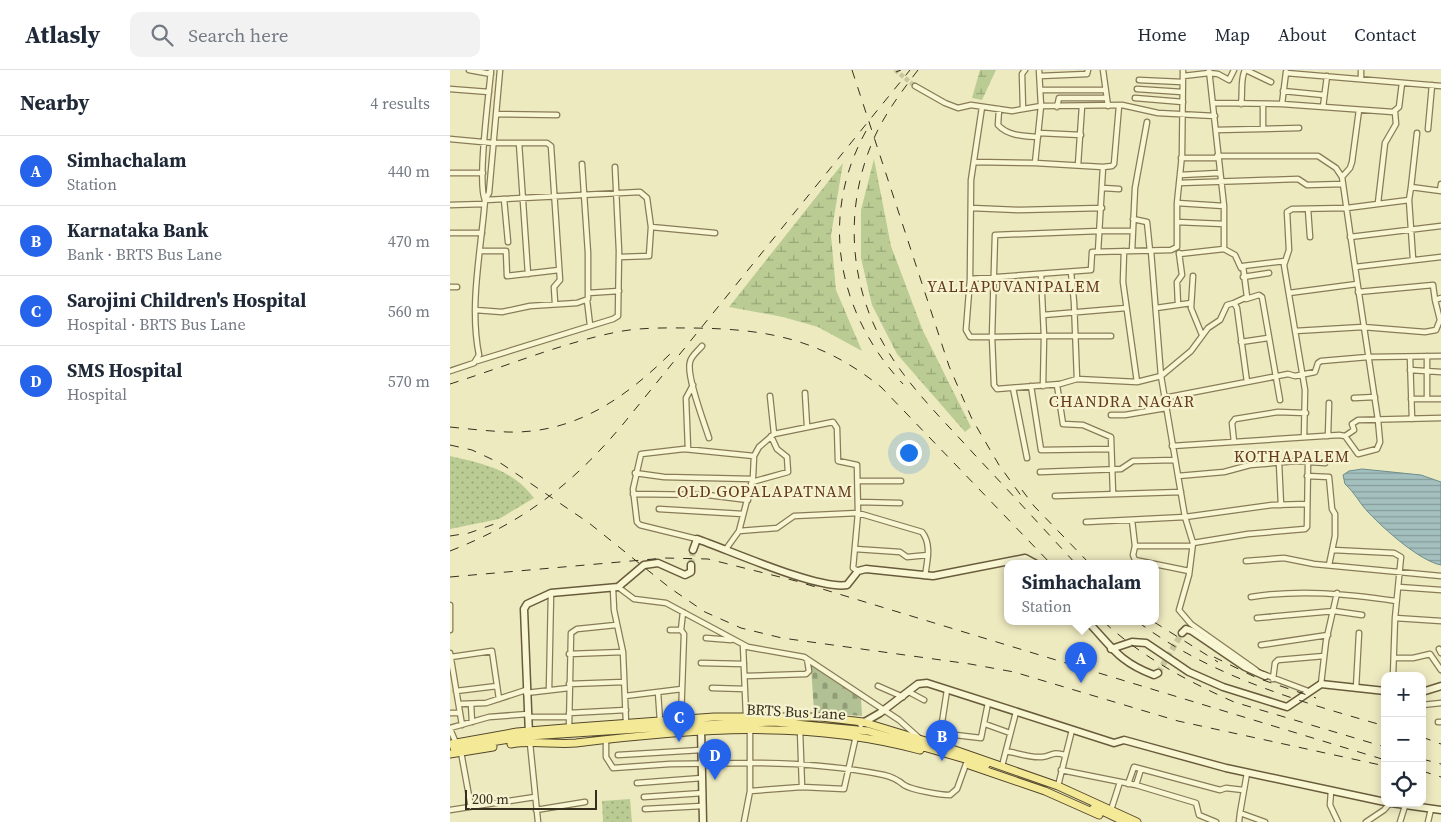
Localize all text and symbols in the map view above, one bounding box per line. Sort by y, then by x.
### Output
search box [130,12,480,57]
text: Atlasly [25,18,100,51]
icon: search [148,21,176,49]
text: Search here [188,22,288,48]
text: Home [1138,22,1187,47]
text: Map [1215,22,1250,47]
text: About [1278,22,1326,47]
text: Contact [1354,22,1416,47]
text: Nearby [20,88,90,117]
text: 4 results [370,92,430,114]
text: Simhachalam [67,147,186,173]
text: A [31,160,41,182]
text: 440 m [388,160,430,182]
text: Station [67,173,117,195]
text: Karnataka Bank [67,217,208,243]
text: B [31,230,41,252]
text: 470 m [388,230,430,252]
text: Bank · BRTS Bus Lane [67,243,222,265]
district label: YALLAPUVANIPALEM [927,275,1101,297]
text: Sarojini Children's Hospital [67,287,306,313]
text: C [31,300,41,322]
text: 560 m [388,300,430,322]
text: Hospital · BRTS Bus Lane [67,313,246,335]
text: SMS Hospital [67,357,182,383]
text: D [30,370,42,392]
text: 570 m [388,370,430,392]
text: Hospital [67,383,127,405]
district label: CHANDRA NAGAR [1049,390,1195,412]
your location [896,440,922,466]
district label: KOTHAPALEM [1234,445,1350,467]
district label: OLD GOPALAPATNAM [677,480,853,502]
popup [1004,560,1159,625]
text: Simhachalam [1022,569,1141,595]
text: Station [1022,595,1072,617]
pin: A [1065,642,1097,683]
map controls [1381,672,1426,807]
button: + [1381,672,1426,717]
street label: BRTS Bus Lane [746,698,847,725]
pin: C [663,701,695,742]
button: − [1381,717,1426,762]
pin: B [926,720,958,761]
pin: D [699,739,731,780]
button: locate [1381,762,1426,807]
scale bar [465,787,598,810]
text: 200 m [472,789,509,809]

